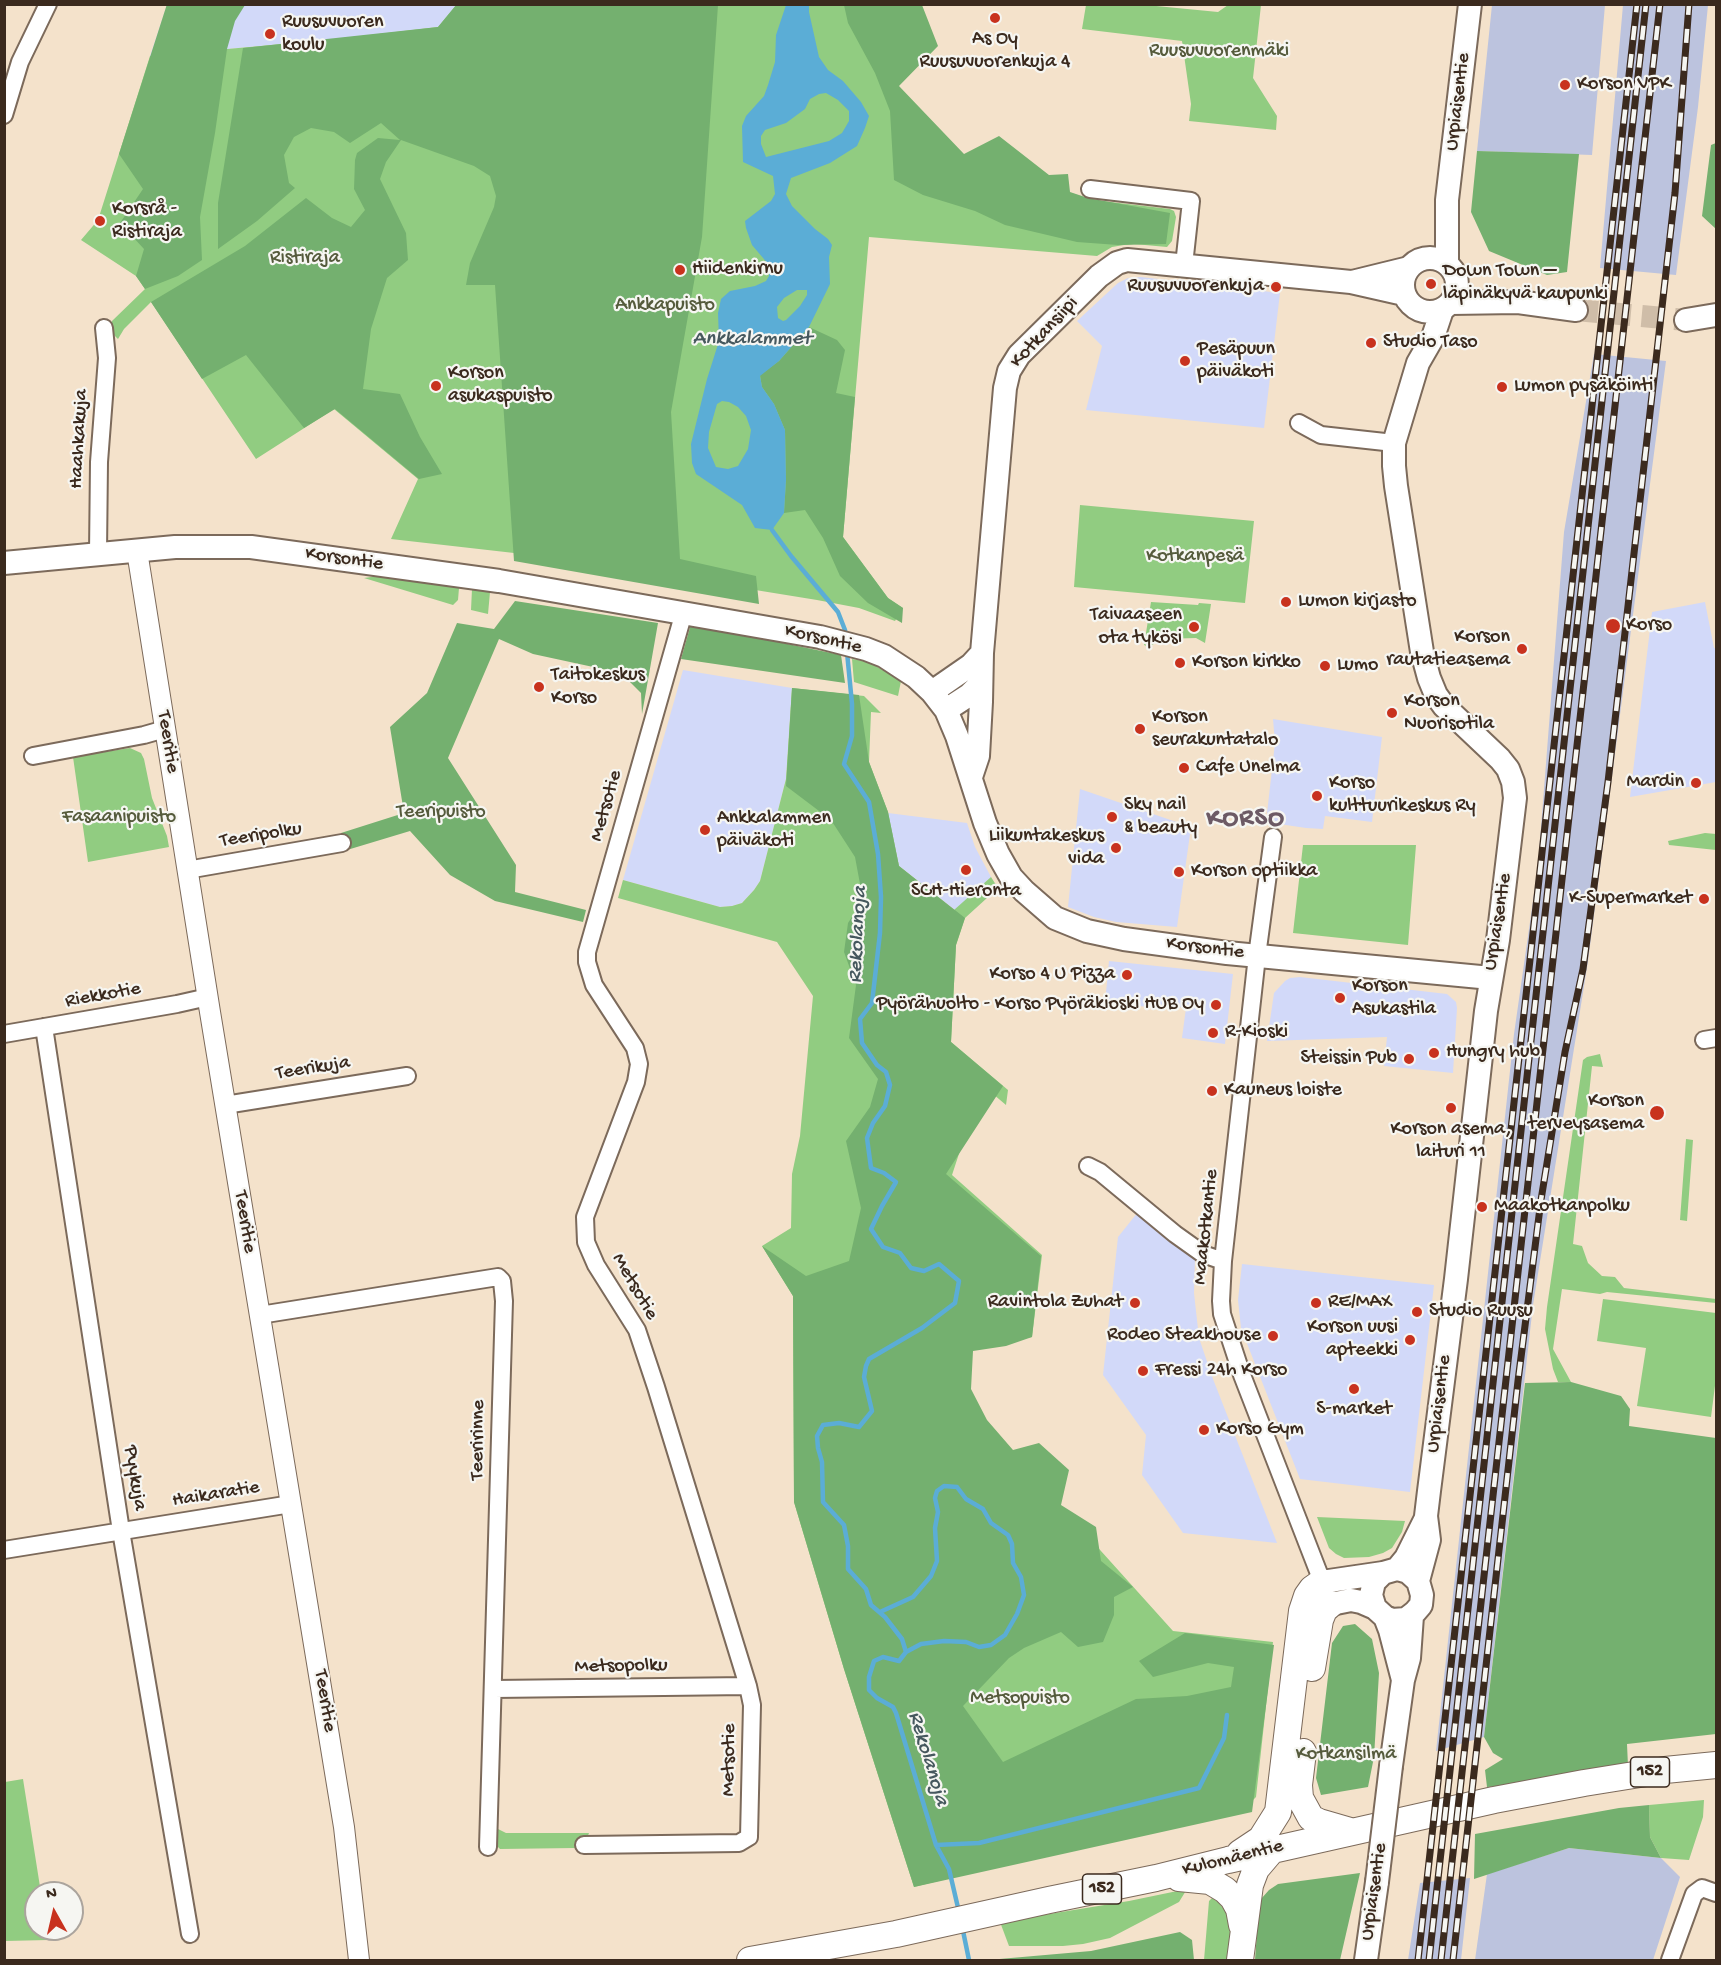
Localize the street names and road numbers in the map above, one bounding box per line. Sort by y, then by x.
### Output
street label: Urpiaisentie [1441,52,1477,152]
street label: Kotkansiipi [1006,292,1084,374]
street label: Haahkakuja [65,389,95,489]
street label: Korsontie [303,543,385,577]
street label: Korsontie [782,619,864,661]
street label: Teeritie [150,709,184,775]
street label: Metsotie [585,768,629,844]
street label: Teeripolku [218,818,304,854]
street label: Urpiaisentie [1479,872,1519,972]
street label: Korsontie [1165,932,1245,966]
street label: Riekkotie [63,978,143,1014]
street label: Teerikuja [274,1051,352,1087]
street label: Maakotkantie [1189,1168,1225,1286]
street label: Teeritie [227,1189,261,1255]
street label: Metsotie [605,1249,663,1325]
street label: Urpiaisentie [1422,1354,1458,1454]
street label: Teeririnne [466,1400,492,1480]
street label: Pyykuja [117,1444,151,1512]
street label: Haikaratie [171,1476,261,1514]
street label: Metsopolku [574,1654,668,1680]
street label: Teeritie [307,1668,341,1734]
street label: Metsotie [717,1723,743,1797]
road number: 152 [1630,1757,1670,1787]
street label: Kulomäentie [1180,1835,1286,1883]
street label: Urpiaisentie [1356,1842,1394,1942]
road number: 152 [1082,1874,1122,1904]

